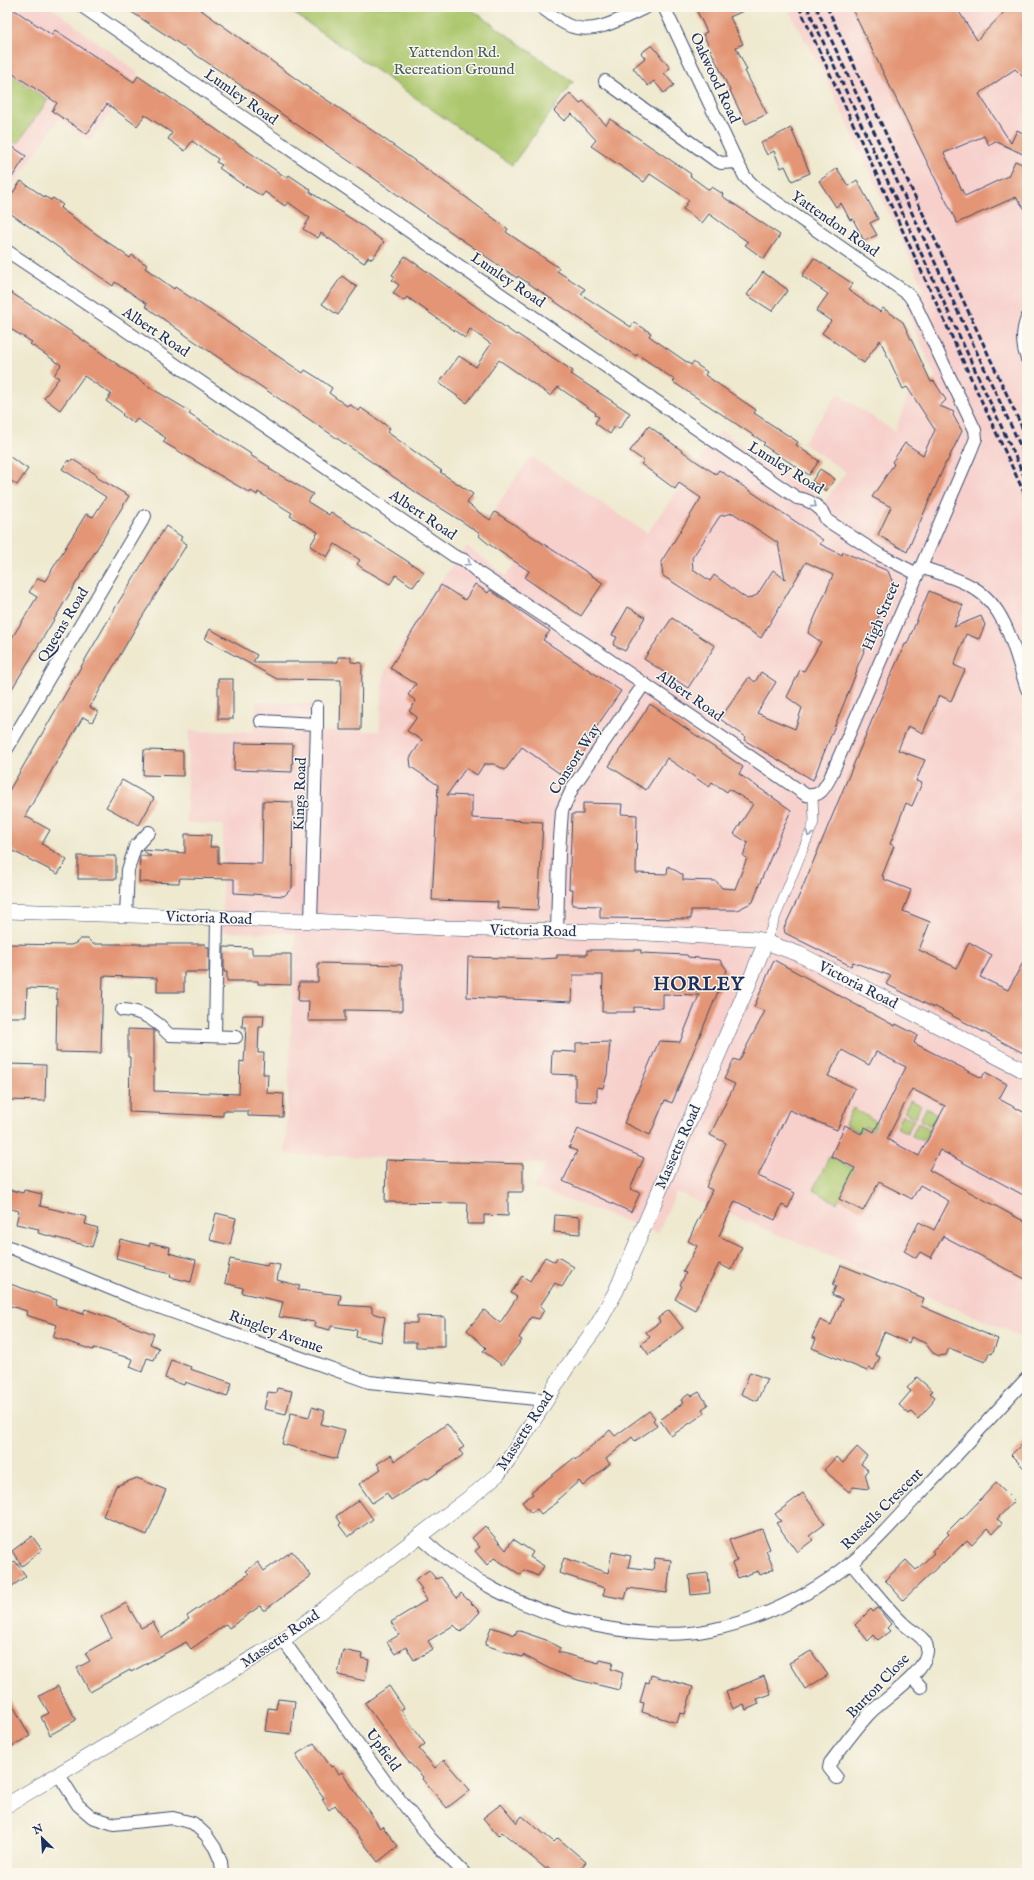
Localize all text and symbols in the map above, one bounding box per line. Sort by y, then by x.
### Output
street label: Oakwood Road [686,30,745,127]
park label: Yattendon Rd. Recreation Ground [393,43,516,79]
street label: Lumley Road [201,65,282,130]
street label: Yattendon Road [788,187,883,262]
street label: Lumley Road [467,248,550,312]
street label: Albert Road [118,302,194,362]
street label: Lumley Road [745,437,828,499]
street label: Albert Road [385,485,461,545]
one-way arrow [809,500,816,507]
one-way arrow [464,559,471,566]
street label: High Street [858,578,904,654]
street label: Queens Road [33,583,93,666]
street label: Albert Road [652,666,728,726]
street label: Consort Way [545,719,605,798]
street label: Kings Road [289,756,311,831]
one-way arrow [806,831,814,838]
street label: Victoria Road [164,907,254,929]
street label: Victoria Road [489,921,577,941]
street label: Victoria Road [814,956,902,1014]
district label: HORLEY [653,973,745,997]
street label: Massetts Road [651,1101,706,1192]
street label: Ringley Avenue [226,1306,326,1358]
street label: Massetts Road [492,1387,558,1474]
street label: Russells Crescent [837,1464,927,1554]
street label: Massetts Road [237,1605,324,1672]
street label: Burton Close [842,1650,914,1722]
street label: Upfield [361,1725,405,1776]
north arrow [22,1818,62,1858]
text: N [30,1821,46,1839]

